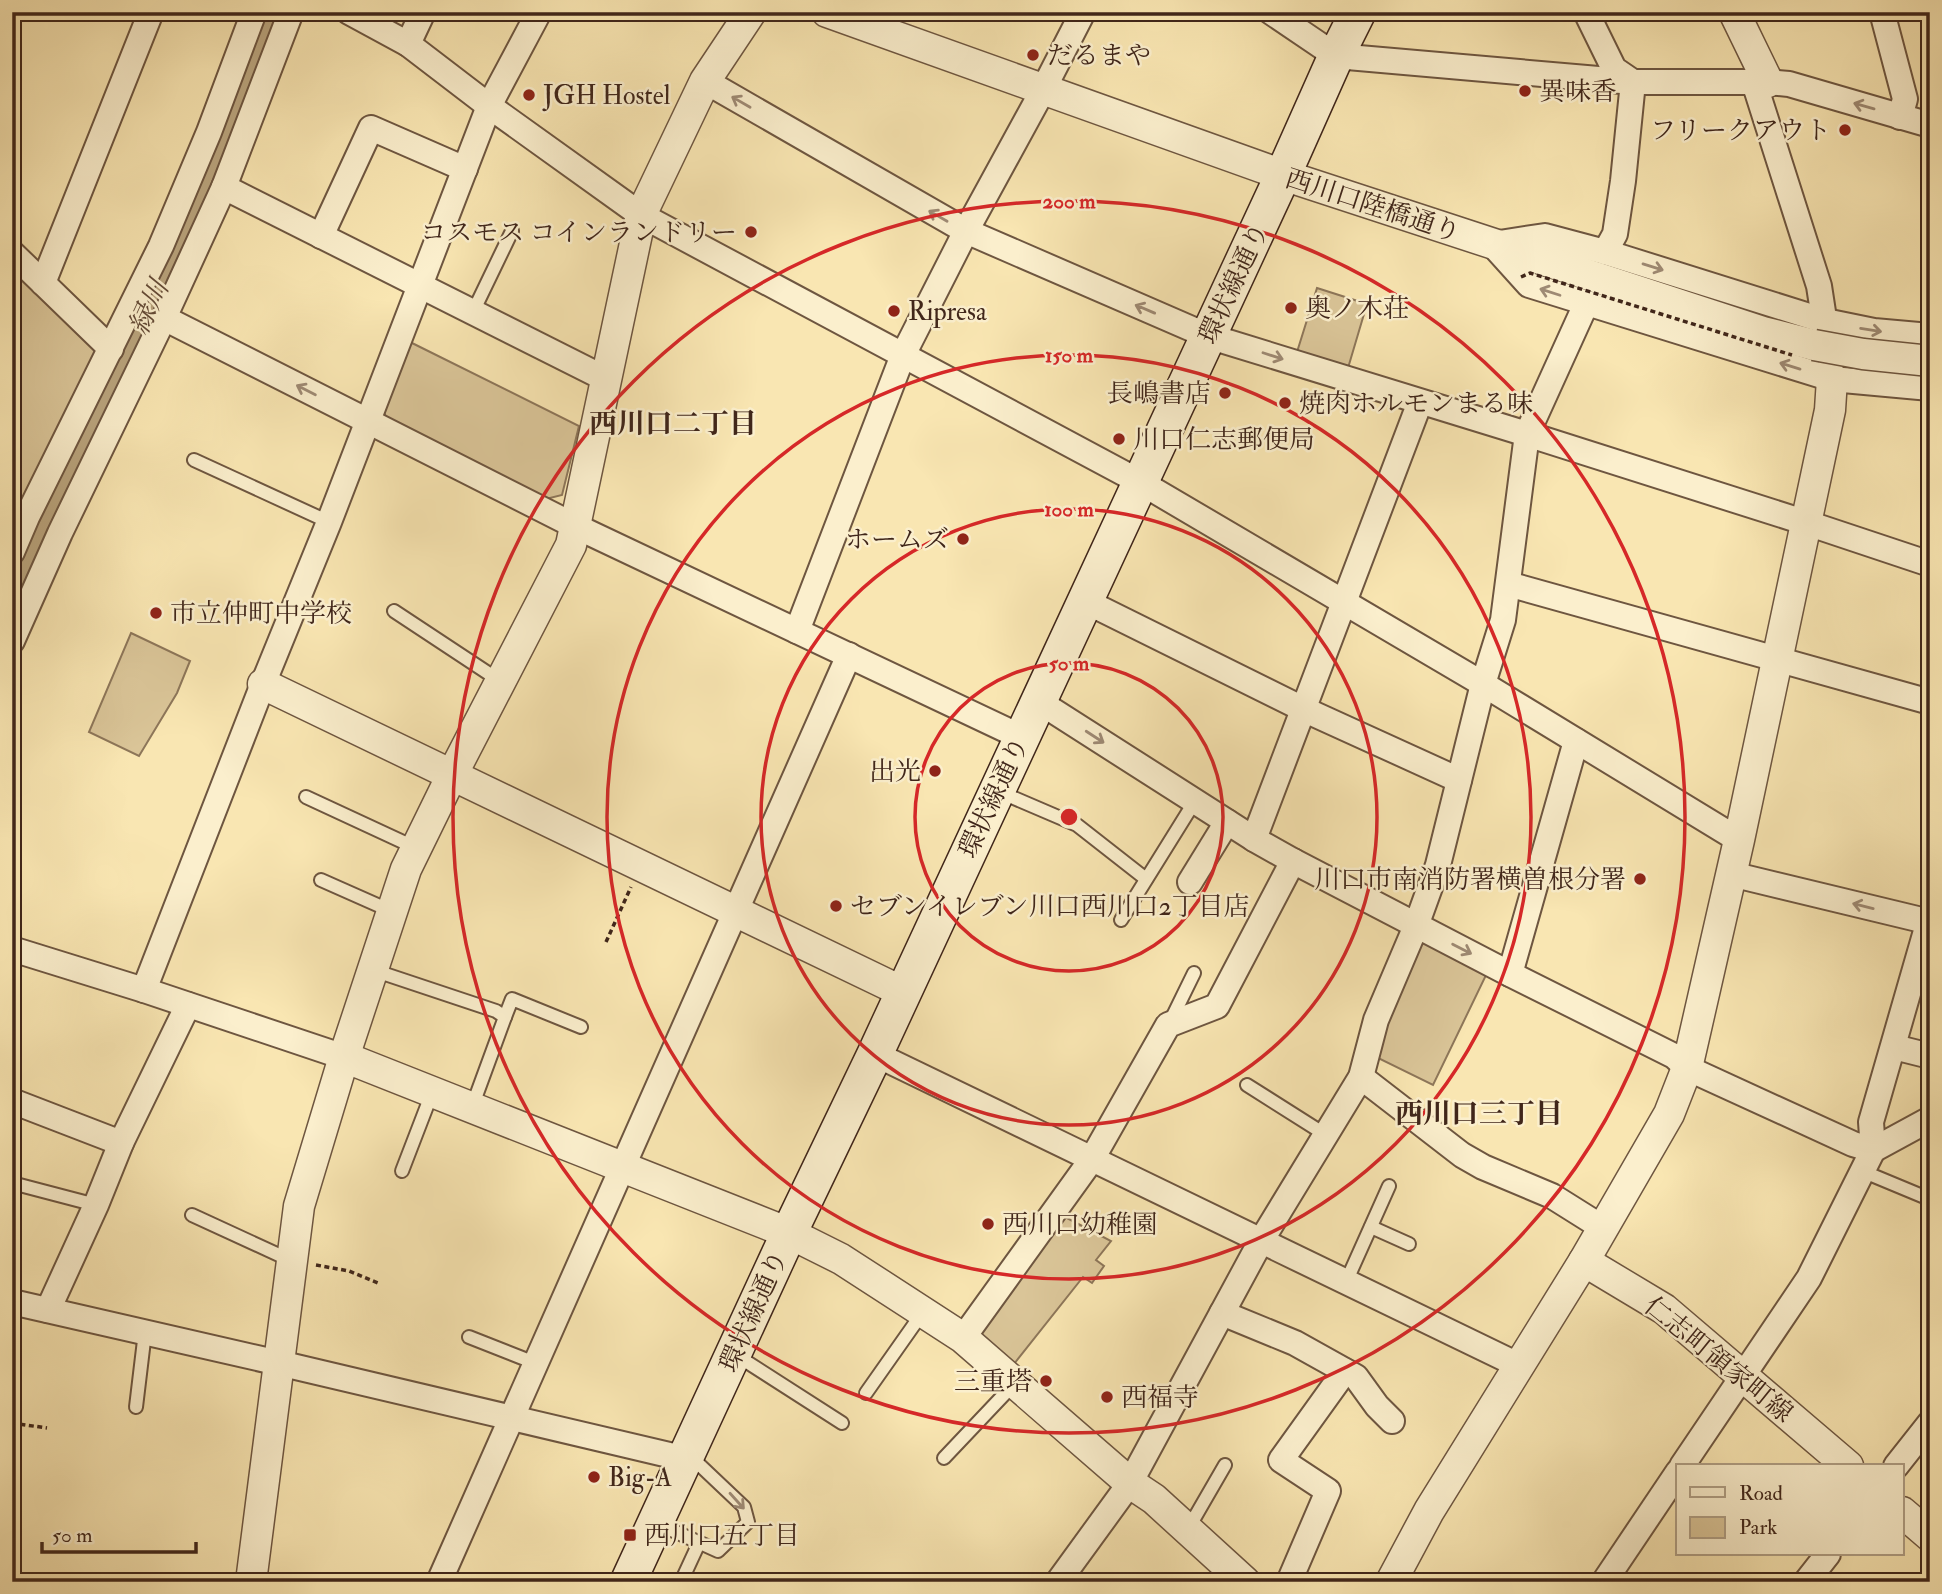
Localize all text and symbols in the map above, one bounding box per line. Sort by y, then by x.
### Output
place label: だるまや [1047,40,1151,72]
marker: だるまや [1025,47,1041,63]
place label: 異味香 [1539,76,1617,108]
place label: JGH Hostel [542,80,671,112]
marker: 異味香 [1517,83,1533,99]
marker: JGH Hostel [521,87,537,103]
one-way arrow [731,95,752,108]
one-way arrow [1853,99,1875,112]
place label: フリークアウト [1650,115,1831,147]
marker: フリークアウト [1837,122,1853,138]
street label: 西川口陸橋通り [1281,163,1464,249]
text: 200 m [1043,188,1096,215]
one-way arrow [928,208,948,222]
place label: コスモス コインランドリー [420,217,737,249]
street label: 環状線通り [1192,218,1276,349]
marker: コスモス コインランドリー [743,224,759,240]
one-way arrow [1642,261,1664,274]
water label: 緑川 [122,272,178,340]
one-way arrow [1539,285,1561,297]
place label: 奥ノ木荘 [1305,293,1409,325]
place label: Ripresa [908,296,987,329]
marker: 奥ノ木荘 [1283,300,1299,316]
one-way arrow [1135,301,1157,314]
marker: Ripresa [886,303,902,319]
one-way arrow [1859,324,1882,337]
text: 150 m [1045,342,1094,369]
one-way arrow [1262,351,1284,363]
one-way arrow [1780,359,1802,372]
place label: 長嶋書店 [1107,378,1211,410]
one-way arrow [296,382,317,396]
marker: 長嶋書店 [1217,385,1233,401]
place label: 焼肉ホルモンまる味 [1299,388,1533,420]
marker: 焼肉ホルモンまる味 [1277,395,1293,411]
district label: 西川口二丁目 [589,407,757,442]
place label: 川口仁志郵便局 [1133,424,1315,456]
marker: 川口仁志郵便局 [1111,431,1127,447]
text: 100 m [1044,496,1095,523]
place label: ホームズ [845,524,949,556]
marker: ホームズ [955,531,971,547]
place label: 市立仲町中学校 [170,598,352,630]
marker: 市立仲町中学校 [148,605,164,621]
text: 50 m [1049,650,1090,677]
one-way arrow [1085,731,1105,745]
street label: 環状線通り [952,732,1036,863]
place label: 出光 [869,756,921,788]
marker: 出光 [927,763,943,779]
centre of rings [1057,805,1081,829]
place label: 川口市南消防署横曽根分署 [1314,864,1626,896]
marker: 川口市南消防署横曽根分署 [1632,871,1648,887]
place label: セブンイレブン川口西川口2丁目店 [850,891,1250,923]
marker: セブンイレブン川口西川口2丁目店 [828,898,844,914]
one-way arrow [1853,899,1875,912]
one-way arrow [1451,943,1472,957]
district label: 西川口三丁目 [1395,1097,1563,1132]
place label: 西川口幼稚園 [1002,1209,1158,1241]
marker: 西川口幼稚園 [980,1216,996,1232]
street label: 環状線通り [713,1246,795,1377]
street label: 仁志町領家町線 [1638,1290,1799,1429]
place label: 三重塔 [954,1366,1032,1398]
marker: 三重塔 [1038,1373,1054,1389]
place label: 西福寺 [1121,1382,1199,1414]
marker: 西福寺 [1099,1389,1115,1405]
place label: Big-A [608,1462,673,1494]
legend [1676,1464,1904,1556]
marker: Big-A [586,1469,602,1485]
text: Road [1739,1480,1784,1507]
one-way arrow [729,1492,745,1510]
scale bar [42,1510,196,1554]
text: Park [1739,1514,1777,1541]
place label: 西川口五丁目 [644,1520,800,1552]
text: 50 m [52,1522,93,1549]
marker: 西川口五丁目 [622,1527,638,1543]

